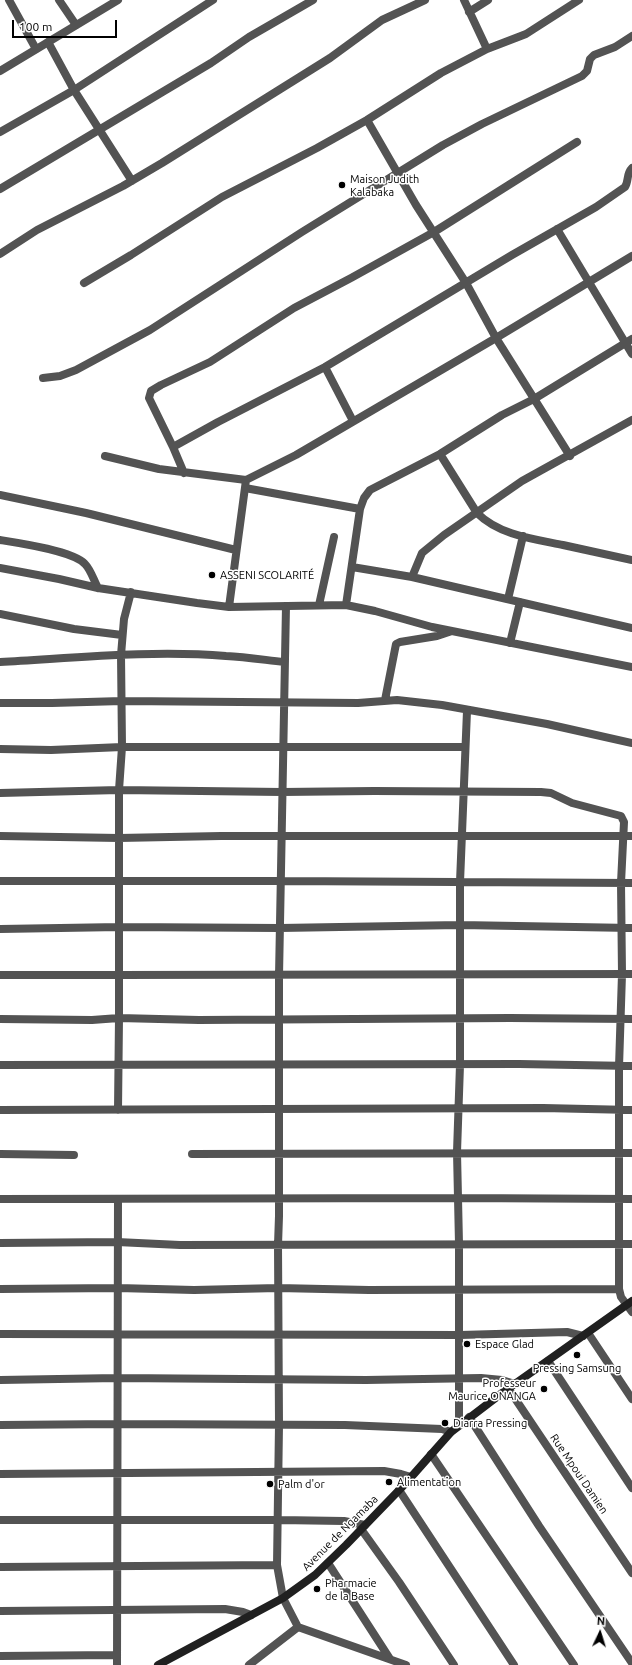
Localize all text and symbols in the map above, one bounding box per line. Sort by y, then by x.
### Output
scale bar [14,12,119,38]
text: 100 m [19,20,52,33]
place label: Maison Judith Kalabaka [350,172,419,198]
marker: Maison Judith Kalabaka [337,180,347,190]
place label: ASSENI SCOLARITÉ [220,568,314,582]
marker: ASSENI SCOLARITÉ [207,570,217,580]
place label: Espace Glad [475,1337,534,1351]
marker: Espace Glad [462,1339,472,1349]
marker: Pressing Samsung [572,1350,582,1360]
place label: Pressing Samsung [533,1361,621,1375]
place label: Professeur Maurice ONANGA [448,1376,536,1402]
marker: Professeur Maurice ONANGA [539,1384,549,1394]
place label: Diarra Pressing [453,1416,527,1430]
marker: Diarra Pressing [440,1418,450,1428]
street label: Rue Mpoui Damien [547,1432,611,1516]
place label: Alimentation [397,1475,461,1489]
place label: Palm d'or [278,1477,325,1491]
marker: Alimentation [384,1477,394,1487]
marker: Palm d'or [265,1479,275,1489]
street label: Avenue de Ngamaba [299,1492,381,1574]
place label: Pharmacie de la Base [325,1576,377,1602]
marker: Pharmacie de la Base [312,1584,322,1594]
north arrow [580,1613,620,1653]
text: N [596,1615,605,1627]

